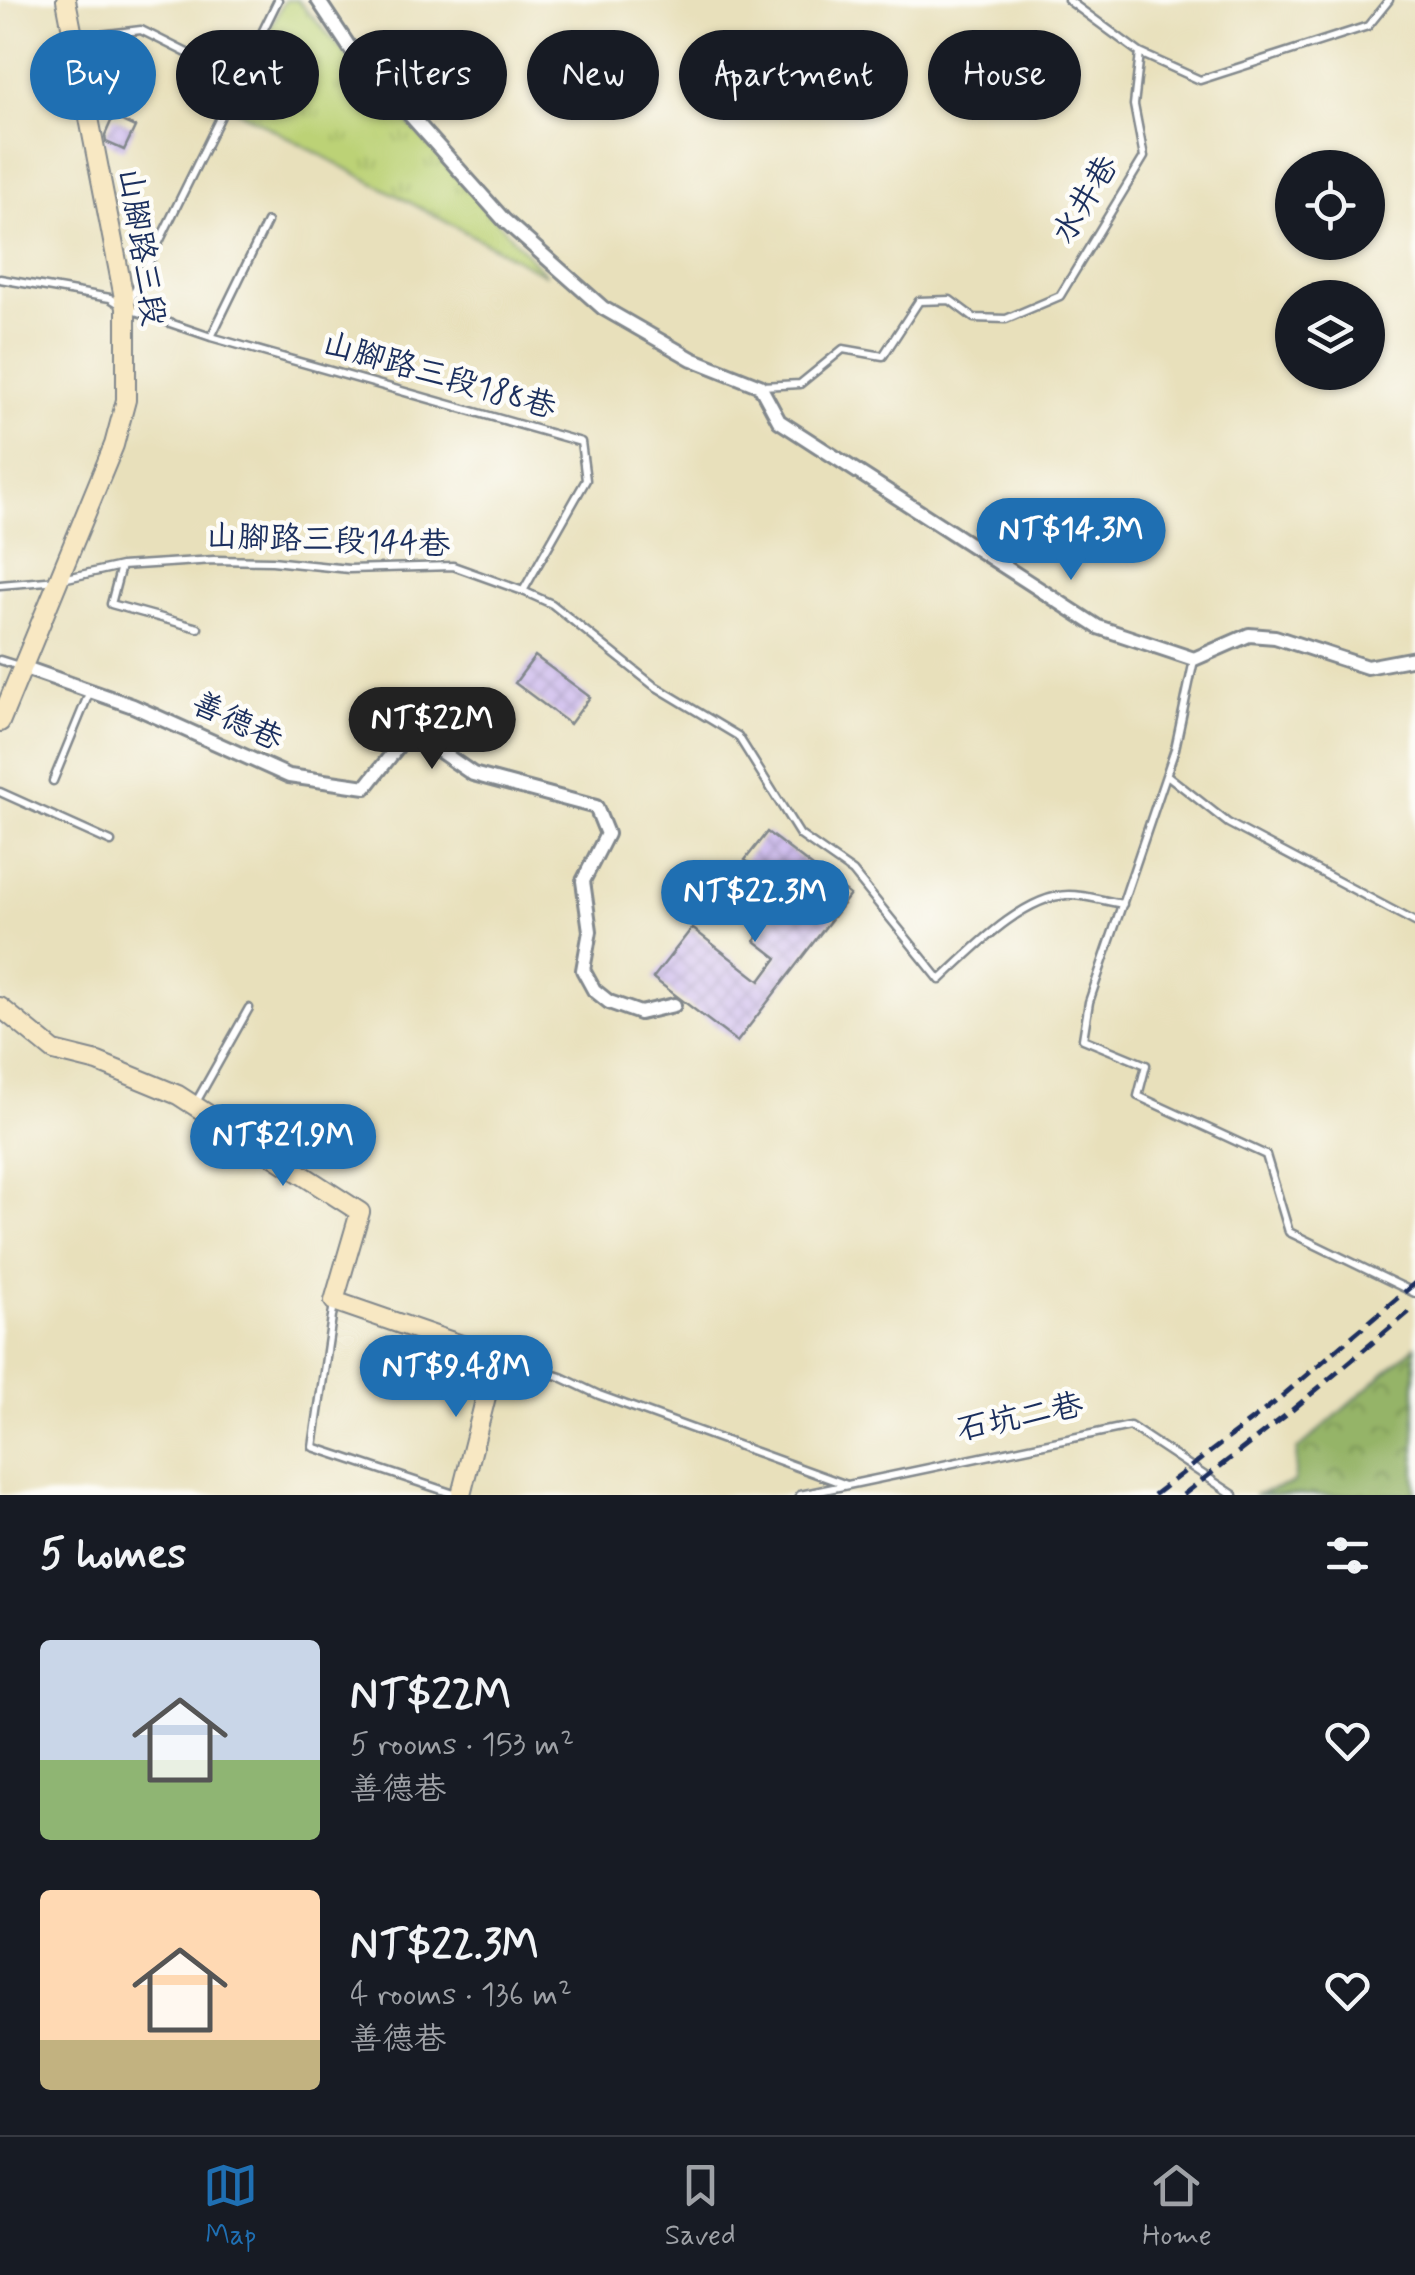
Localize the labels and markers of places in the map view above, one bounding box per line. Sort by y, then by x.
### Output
pin: NT$14.3M [968,498,1174,583]
pin: NT$22M [351,687,513,772]
pin: NT$22.3M [652,860,858,945]
pin: NT$21.9M [180,1104,386,1189]
pin: NT$9.48M [353,1335,559,1420]

